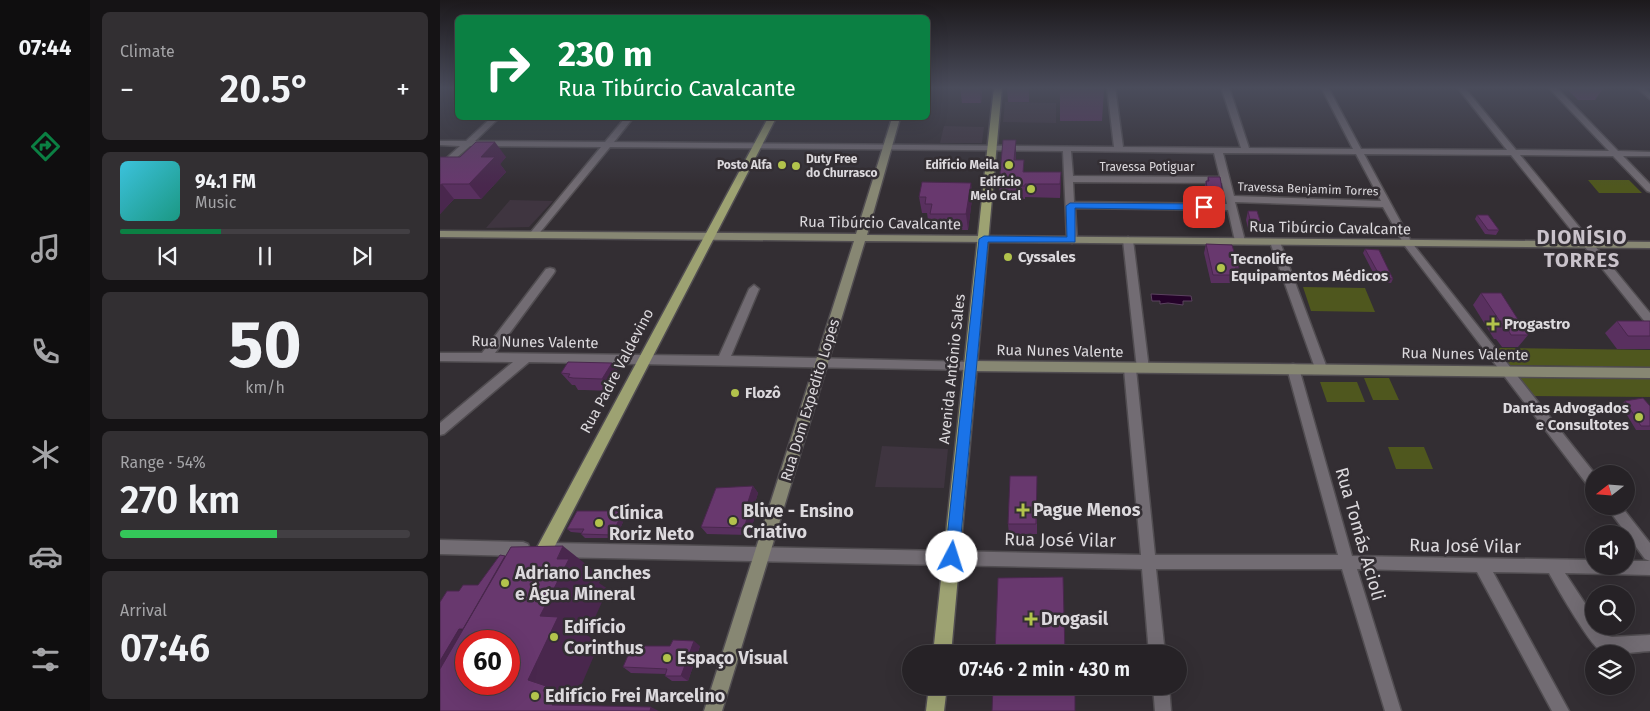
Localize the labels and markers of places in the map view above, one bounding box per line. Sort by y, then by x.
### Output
place label: Duty Free do Churrasco [806,152,878,180]
place label: Posto Alfa [717,158,772,172]
place label: Edifício Meila [925,158,999,172]
marker: Posto Alfa [776,159,788,171]
marker: Edifício Meila [1003,159,1015,171]
marker: Duty Free do Churrasco [790,160,802,172]
place label: Edifício Melo Cral [970,175,1021,203]
marker: Edifício Melo Cral [1025,183,1037,195]
pin [1183,186,1225,228]
place label: Cyssales [1018,248,1076,266]
place label: Tecnolife Equipamentos Médicos [1231,250,1388,285]
marker: Cyssales [1002,251,1014,263]
marker: Tecnolife Equipamentos Médicos [1215,262,1227,274]
place label: Progastro [1504,315,1571,333]
marker: Progastro [1486,317,1500,331]
place label: Flozô [745,384,781,402]
marker: Flozô [729,387,741,399]
place label: Dantas Advogados e Consultotes [1503,399,1629,434]
marker: Dantas Advogados e Consultotes [1633,411,1645,423]
place label: Pague Menos [1033,499,1141,521]
place label: Blive - Ensino Criativo [743,500,854,543]
place label: Clínica Roriz Neto [609,502,694,545]
marker: Pague Menos [1017,504,1029,516]
marker: Blive - Ensino Criativo [727,515,739,527]
marker: Clínica Roriz Neto [593,517,605,529]
place label: Adriano Lanches e Água Mineral [514,562,651,605]
marker: Adriano Lanches e Água Mineral [499,577,511,589]
place label: Drogasil [1041,608,1109,630]
marker: Drogasil [1025,613,1037,625]
place label: Edifício Corinthus [564,616,644,659]
marker: Edifício Corinthus [548,631,560,643]
place label: Espaço Visual [677,647,789,669]
marker: Espaço Visual [661,652,673,664]
place label: Edifício Frei Marcelino [545,685,725,707]
marker: Edifício Frei Marcelino [529,690,541,702]

